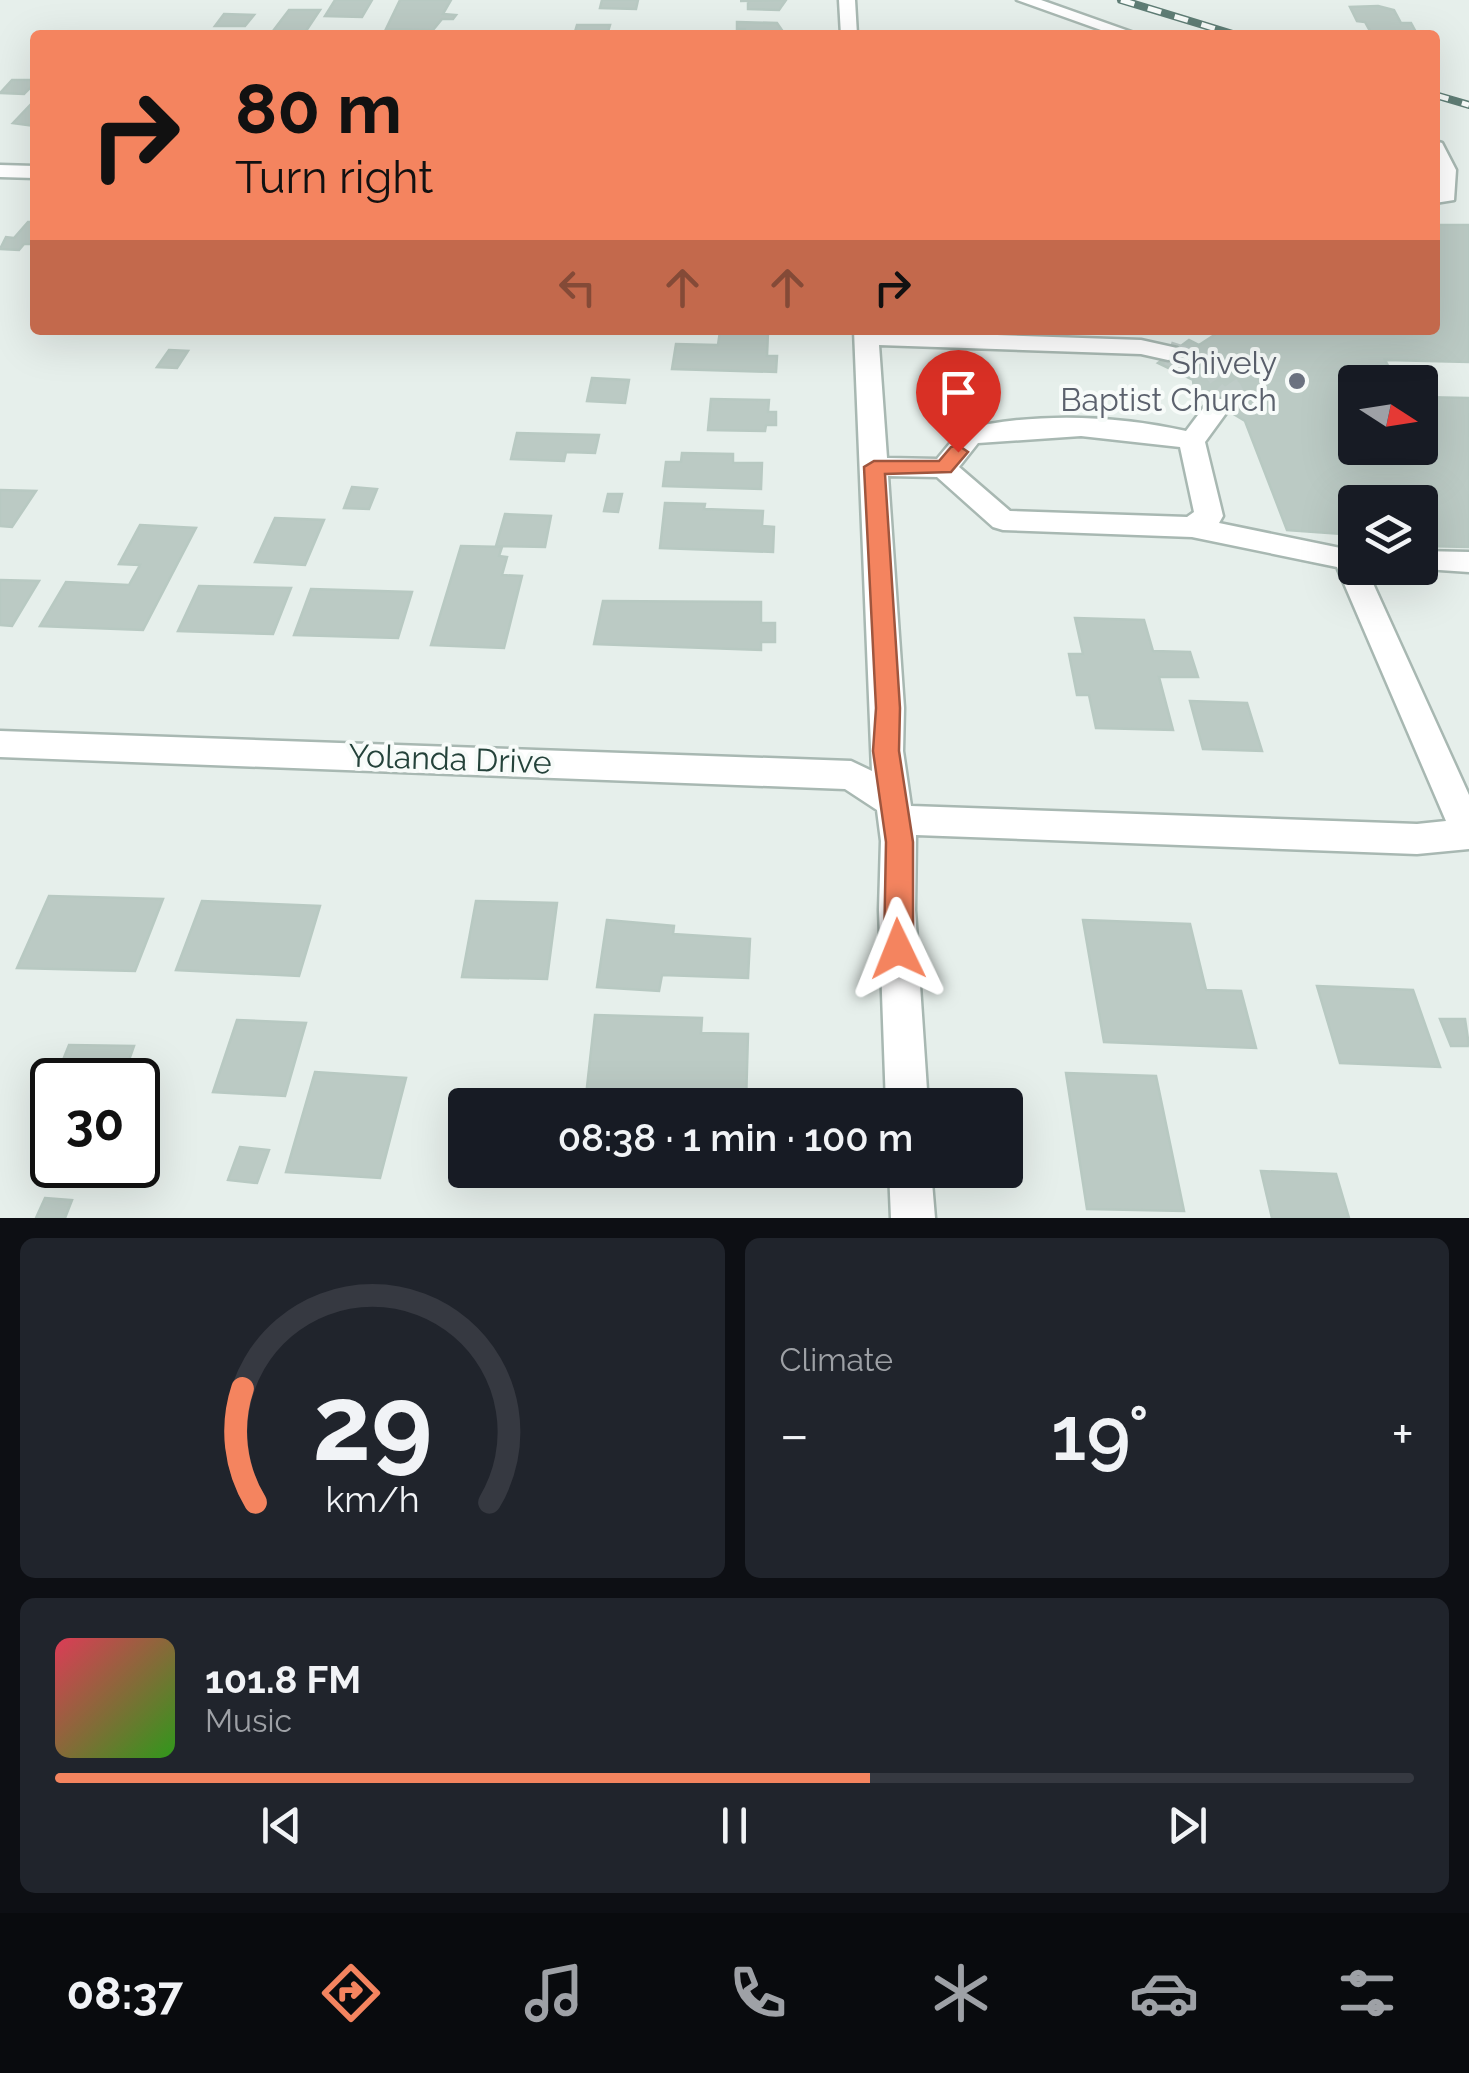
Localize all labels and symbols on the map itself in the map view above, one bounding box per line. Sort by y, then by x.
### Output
place label: Shively Baptist Church [1060,344,1277,418]
pin [916,350,1001,453]
north arrow [1338,365,1438,465]
marker: Shively Baptist Church [1286,370,1308,392]
street label: Yolanda Drive [348,736,552,781]
position arrow [846,897,950,1001]
speed limit sign: 30 [30,1058,160,1188]

